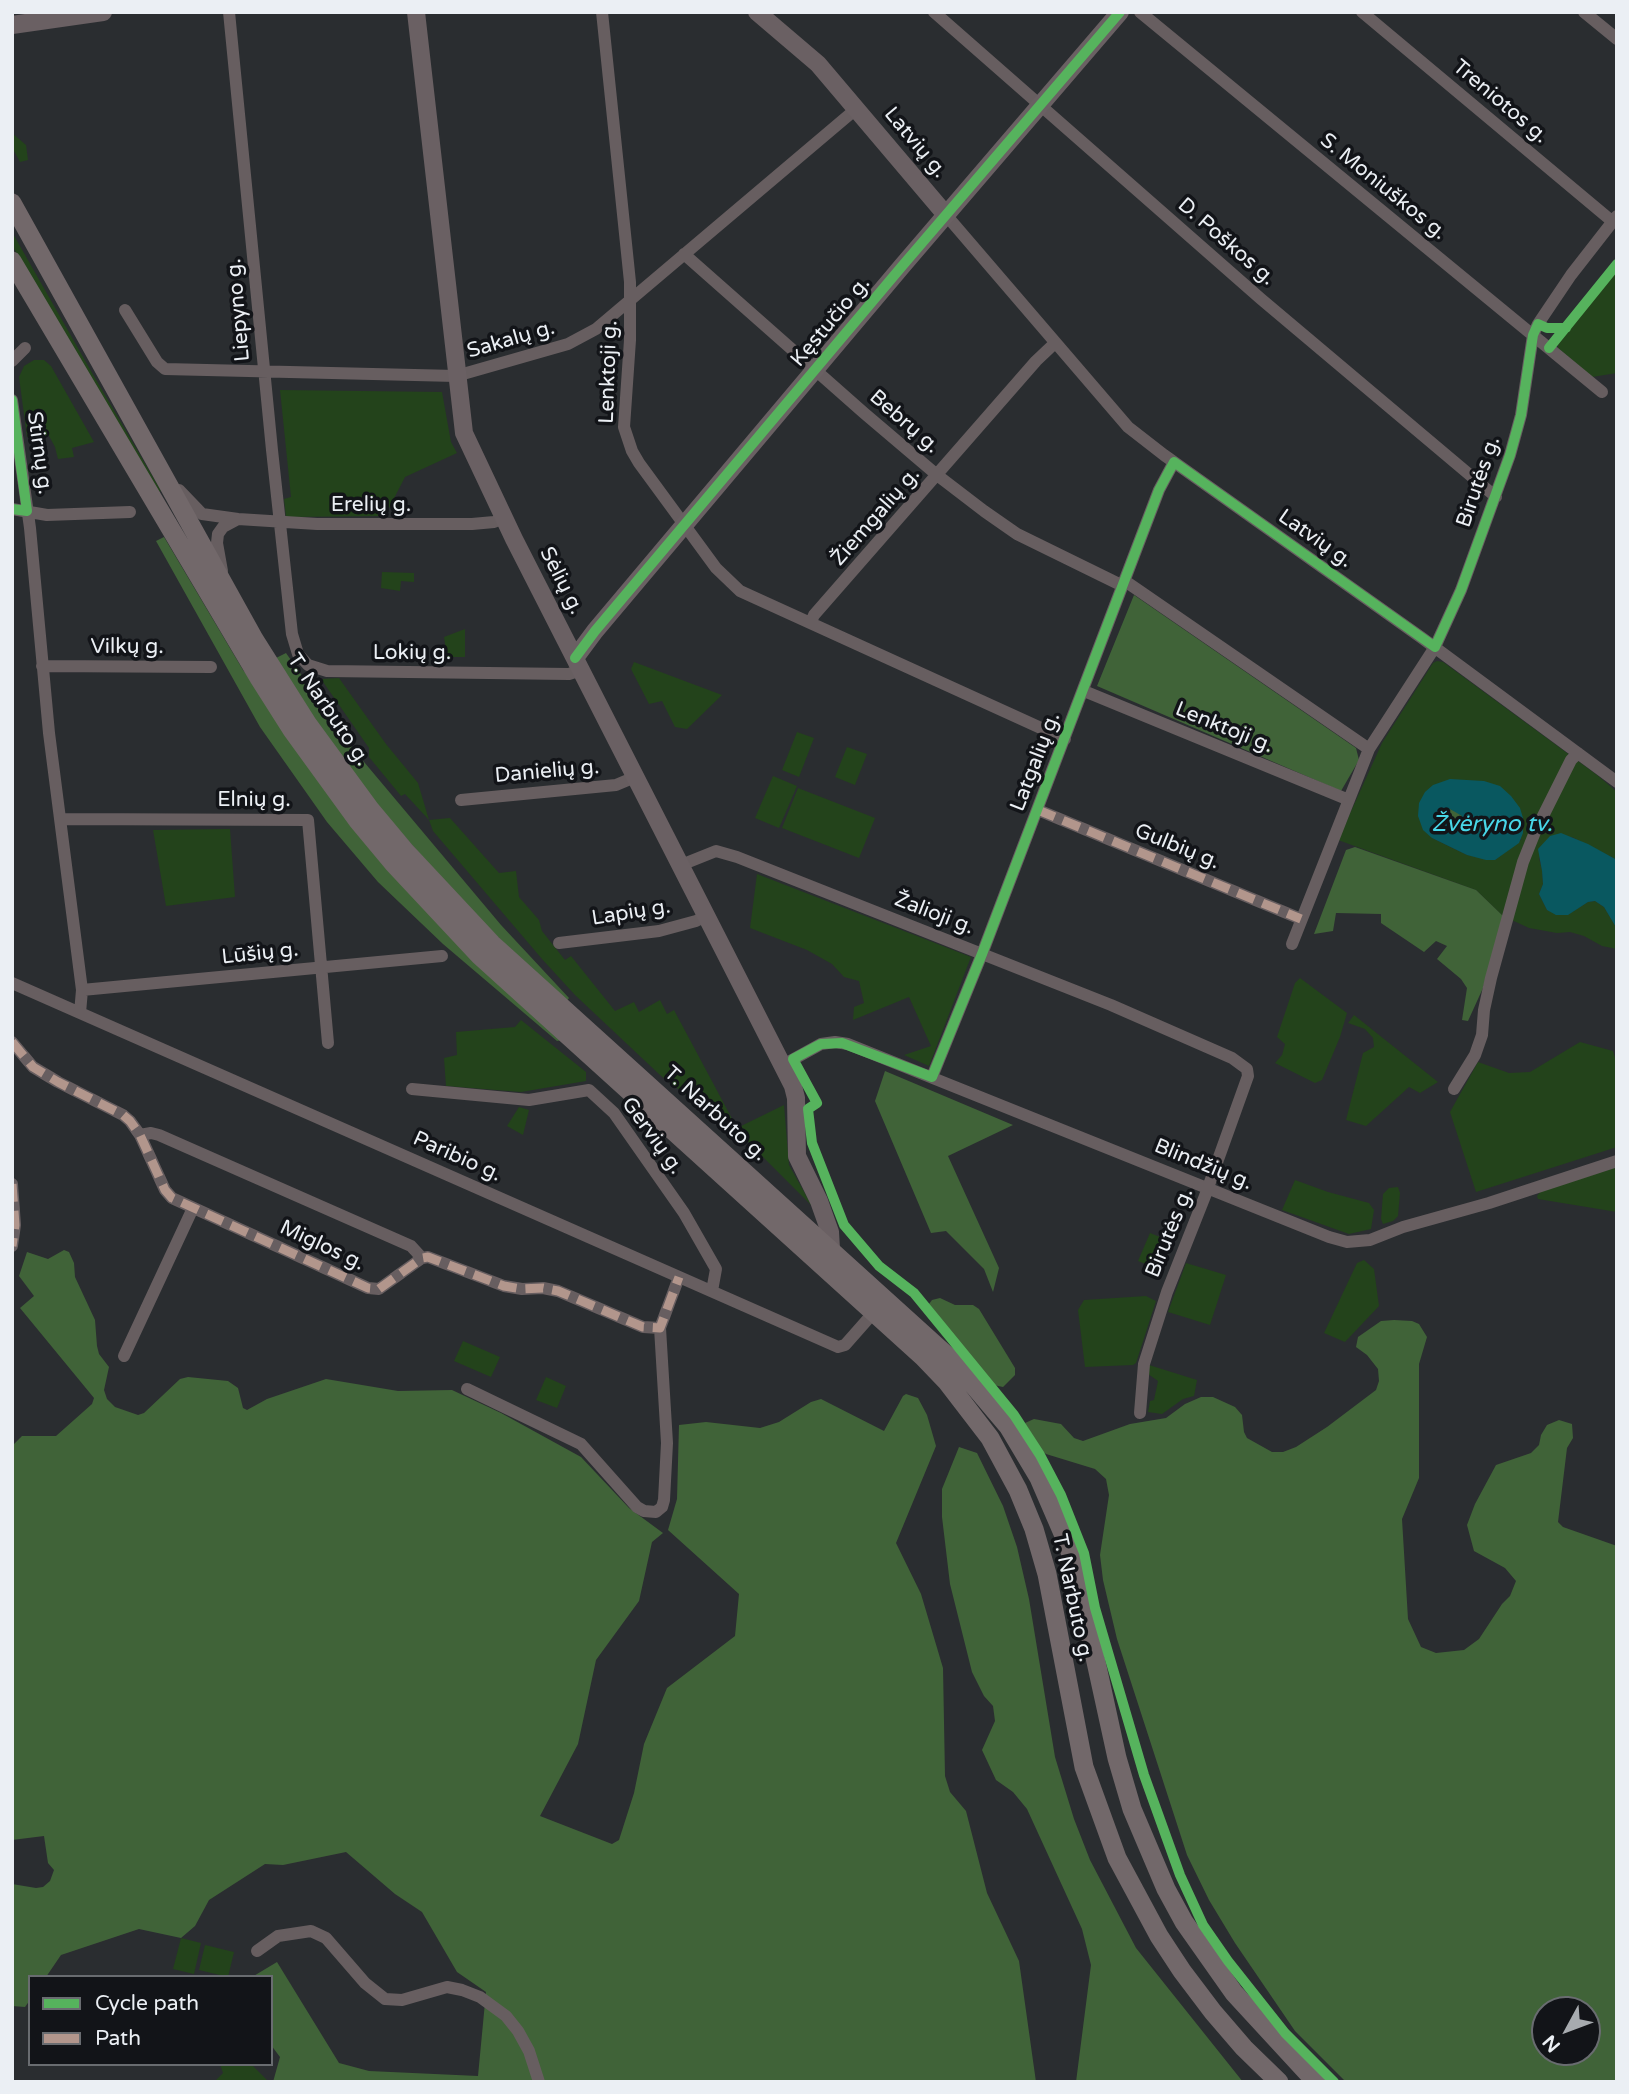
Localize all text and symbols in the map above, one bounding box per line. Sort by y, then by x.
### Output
street label: Treniotos g. [1447,55,1553,149]
street label: Latvių g. [878,102,952,184]
street label: S. Moniuškos g. [1315,128,1451,246]
street label: D. Poškos g. [1172,193,1280,291]
street label: Liepyno g. [222,257,256,363]
street label: Kęstučio g. [786,272,876,372]
street label: Sakalų g. [464,315,558,365]
street label: Lenktoji g. [595,320,623,424]
street label: Bebrų g. [864,385,944,459]
street label: Stirnų g. [21,410,57,496]
street label: Birutės g. [1452,433,1506,531]
street label: Žiemgalių g. [826,463,926,571]
street label: Erelių g. [331,492,411,518]
street label: Latvių g. [1273,504,1357,574]
street label: Sėlių g. [533,543,589,619]
street label: Vilkų g. [90,634,164,660]
street label: Lokių g. [373,640,451,666]
street label: T. Narbuto g. [281,649,375,771]
street label: Lenktoji g. [1171,697,1277,759]
street label: Latgalių g. [1006,709,1066,815]
street label: Danielių g. [494,755,600,789]
street label: Elnių g. [217,787,291,813]
water label: Žvėryno tv. [1432,811,1552,839]
street label: Gulbių g. [1131,819,1223,875]
street label: Žalioji g. [891,887,977,941]
street label: Lapių g. [590,894,672,932]
street label: Lūšių g. [220,937,300,971]
street label: T. Narbuto g. [658,1061,772,1167]
street label: Gervių g. [616,1093,688,1179]
street label: Paribio g. [409,1126,505,1188]
street label: Blindžių g. [1150,1134,1256,1196]
street label: Birutės g. [1141,1184,1199,1282]
street label: Miglos g. [276,1215,368,1277]
street label: T. Narbuto g. [1046,1532,1098,1664]
legend [28,1975,273,2066]
text: Cycle path [95,1991,199,2016]
north arrow [1531,1996,1601,2066]
text: Path [95,2026,141,2051]
text: N [1538,2030,1565,2056]

